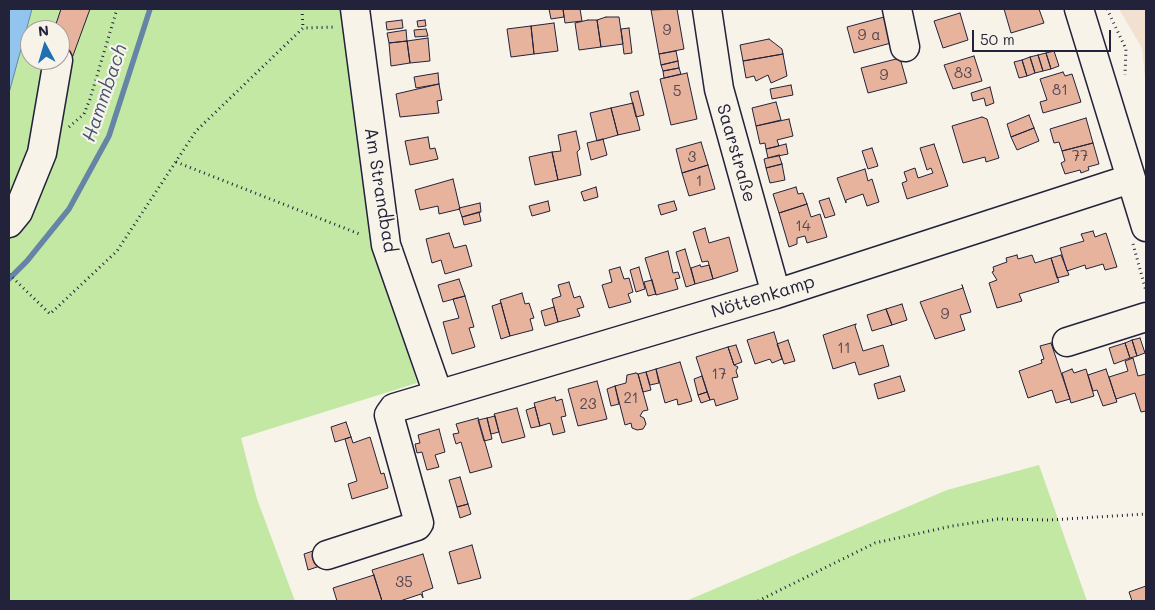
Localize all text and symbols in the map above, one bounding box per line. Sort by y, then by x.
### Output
north arrow [20,20,70,70]
scale bar [975,20,1114,52]
text: N [37,21,50,41]
house number: 9 [663,21,671,39]
house number: 9 a [857,26,881,44]
text: 50 m [980,29,1015,49]
water label: Hammbach [78,41,132,145]
house number: 83 [954,64,972,82]
house number: 9 [880,66,888,84]
house number: 81 [1052,81,1068,99]
house number: 5 [673,82,681,100]
street label: Saarstraße [712,101,760,205]
street label: Am Strandbad [359,126,401,254]
house number: 77 [1072,147,1088,165]
house number: 3 [688,148,696,166]
house number: 1 [696,172,702,190]
house number: 14 [795,217,811,235]
street label: Nöttenkamp [709,271,817,323]
house number: 9 [941,305,949,323]
house number: 11 [837,339,851,357]
house number: 17 [711,365,727,383]
house number: 21 [623,389,639,407]
house number: 23 [579,395,597,413]
house number: 35 [395,573,413,591]

